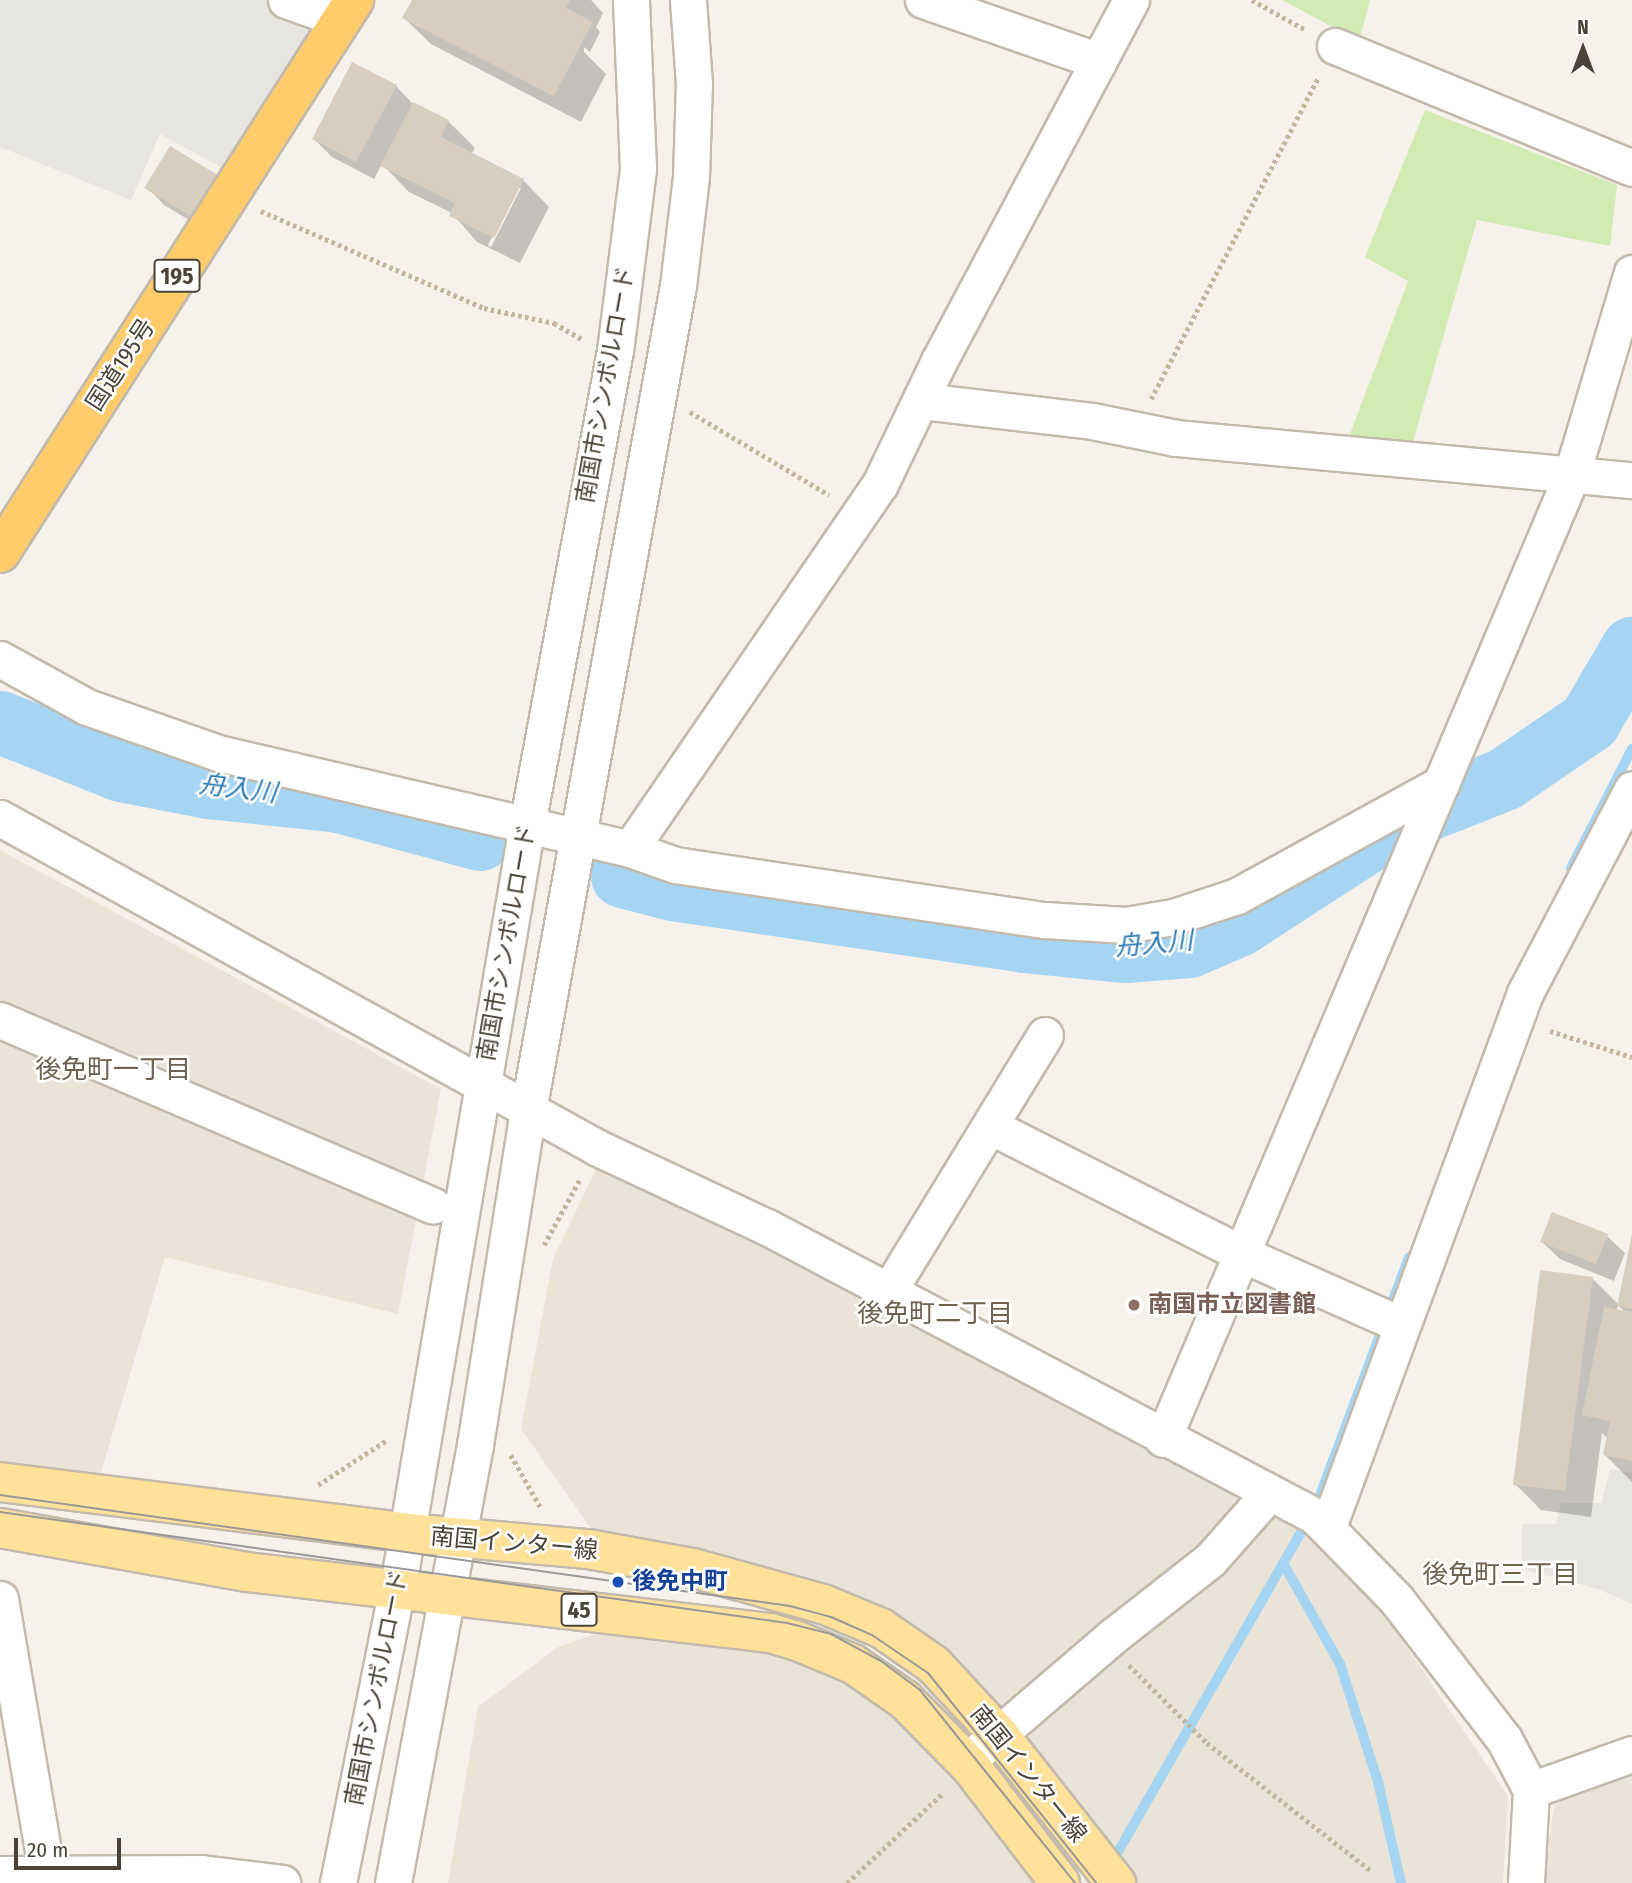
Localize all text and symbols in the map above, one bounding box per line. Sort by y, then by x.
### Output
north arrow [1548,14,1618,84]
text: N [1577,16,1589,39]
road number: 195 [152,256,202,296]
street label: 南国市シンボルロード [571,264,641,506]
street label: 国道195号 [81,314,161,416]
water label: 舟入川 [197,769,279,809]
street label: 南国市シンボルロード [472,822,542,1064]
water label: 舟入川 [1114,925,1194,963]
district label: 後免町一丁目 [35,1054,191,1086]
place label: 南国市立図書館 [1148,1291,1316,1319]
marker: 南国市立図書館 [1126,1297,1142,1313]
district label: 後免町二丁目 [857,1298,1013,1330]
street label: 南国インター線 [429,1522,599,1566]
district label: 後免町三丁目 [1422,1559,1578,1591]
street label: 南国市シンボルロード [340,1567,414,1809]
place label: 後免中町 [632,1568,728,1596]
marker: 後免中町 [610,1574,626,1590]
road number: 45 [560,1590,598,1630]
street label: 南国インター線 [964,1700,1092,1848]
scale bar [18,1824,124,1868]
text: 20 m [27,1837,68,1863]

